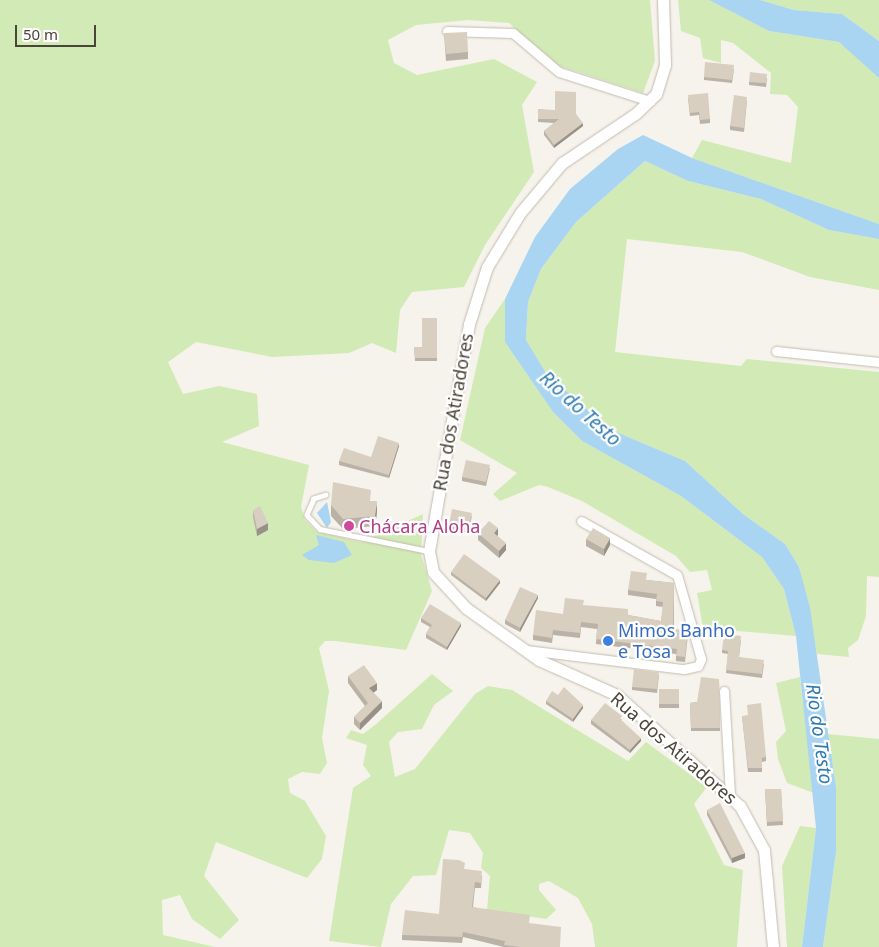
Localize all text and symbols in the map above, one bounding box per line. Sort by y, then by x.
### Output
scale bar [18,15,99,47]
text: 50 m [23,24,58,44]
street label: Rua dos Atiradores [428,331,478,493]
water label: Rio do Testo [535,367,625,451]
place label: Chácara Aloha [359,515,480,537]
marker: Chácara Aloha [343,520,355,532]
place label: Mimos Banho e Tosa [618,620,735,662]
marker: Mimos Banho e Tosa [602,635,614,647]
water label: Rio do Testo [801,682,837,786]
street label: Rua dos Atiradores [607,687,741,809]

